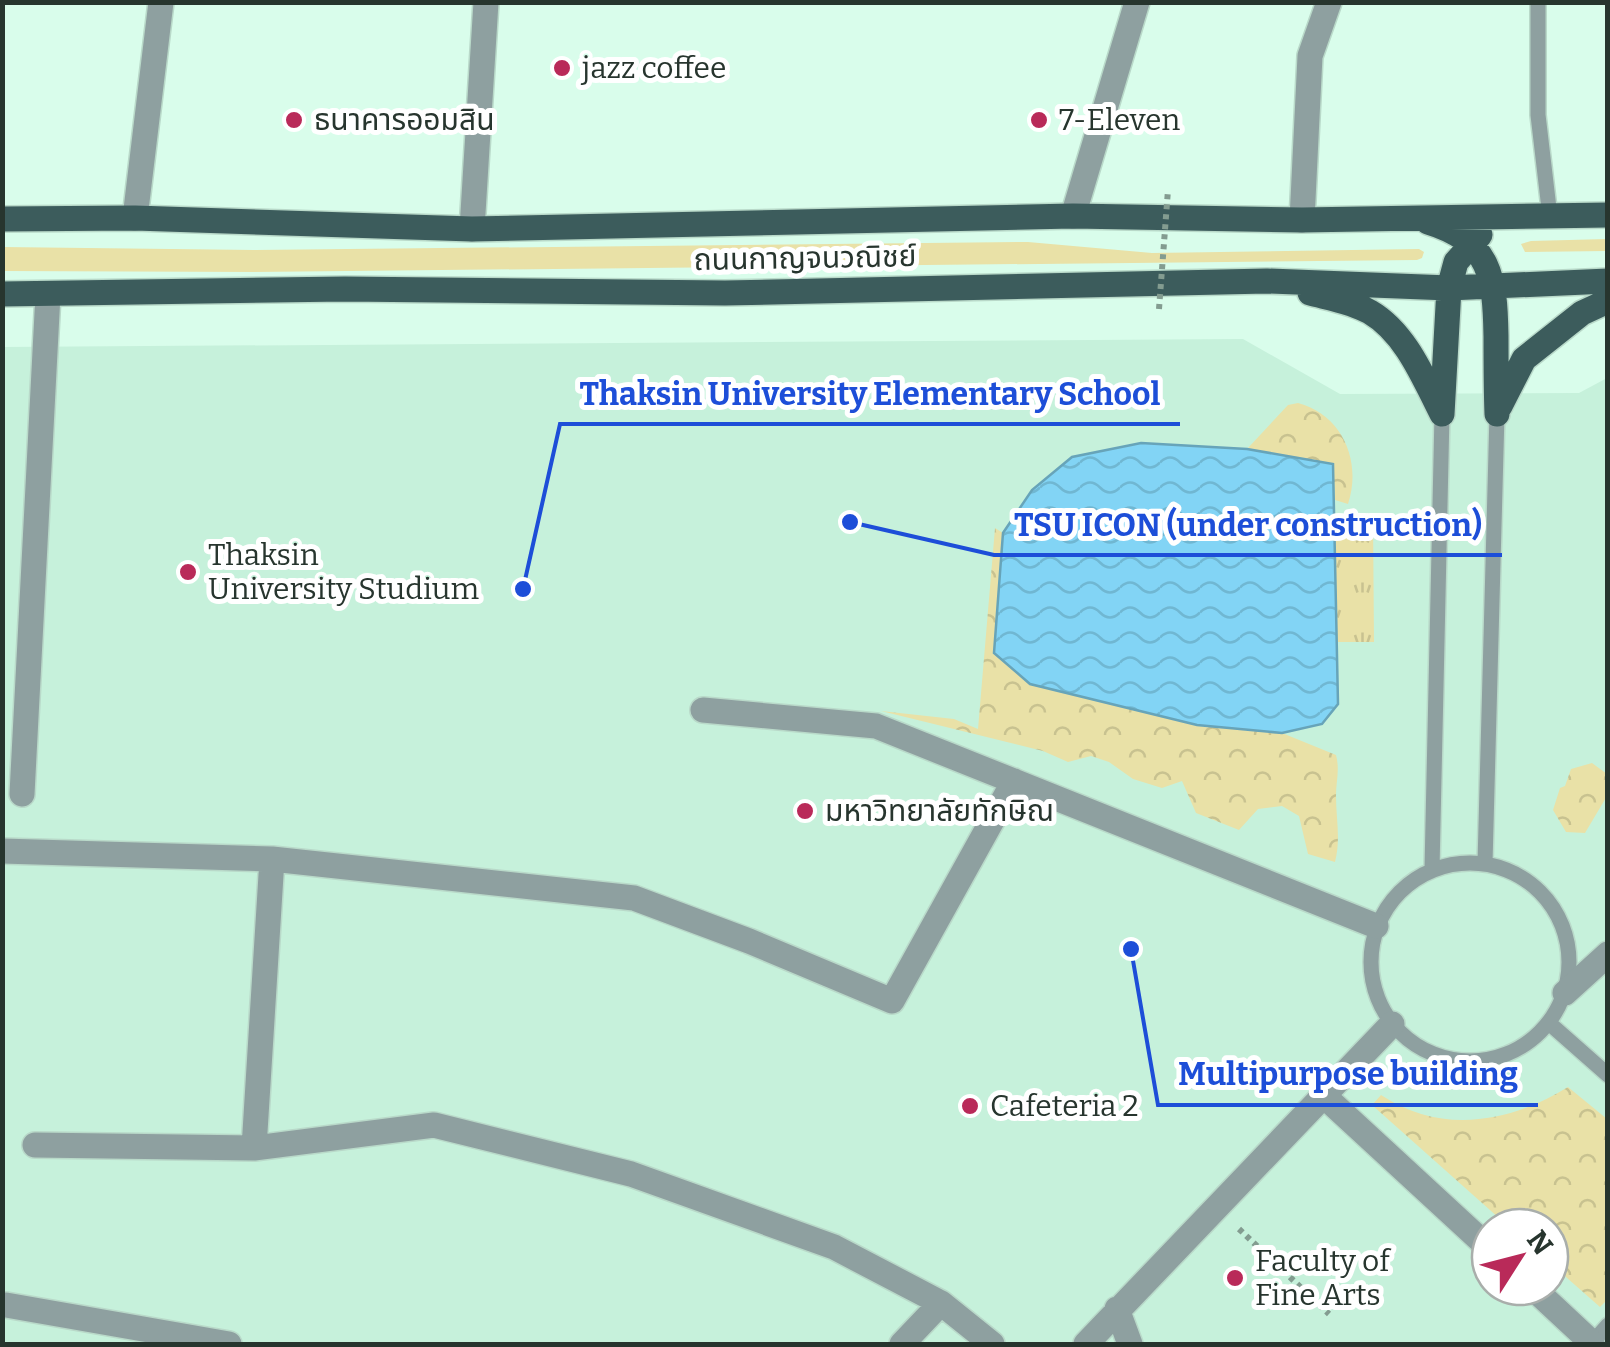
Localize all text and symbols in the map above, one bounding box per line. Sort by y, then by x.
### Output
place label: jazz coffee [580,50,726,86]
marker: jazz coffee [551,57,573,79]
place label: ธนาคารออมสิน [314,102,495,138]
place label: 7-Eleven [1059,102,1180,138]
marker: ธนาคารออมสิน [283,109,305,131]
marker: 7-Eleven [1028,109,1050,131]
street label: ถนนกาญจนวณิชย์ [693,238,917,278]
callout: Thaksin University Elementary School [560,362,1180,424]
text: Thaksin University Elementary School [580,375,1161,413]
callout: TSU ICON (under construction) [994,493,1502,555]
text: TSU ICON (under construction) [1014,506,1482,544]
place label: Thaksin University Studium [208,537,479,607]
marker: Thaksin University Studium [177,561,199,583]
place label: มหาวิทยาลัยทักษิณ [825,793,1054,829]
marker: มหาวิทยาลัยทักษิณ [794,800,816,822]
callout: Multipurpose building [1158,1043,1538,1105]
text: Multipurpose building [1178,1055,1518,1093]
place label: Cafeteria 2 [990,1088,1139,1124]
marker: Cafeteria 2 [959,1095,981,1117]
north arrow [1470,1207,1570,1307]
text: N [1520,1224,1560,1261]
place label: Faculty of Fine Arts [1255,1243,1392,1313]
marker: Faculty of Fine Arts [1224,1267,1246,1289]

